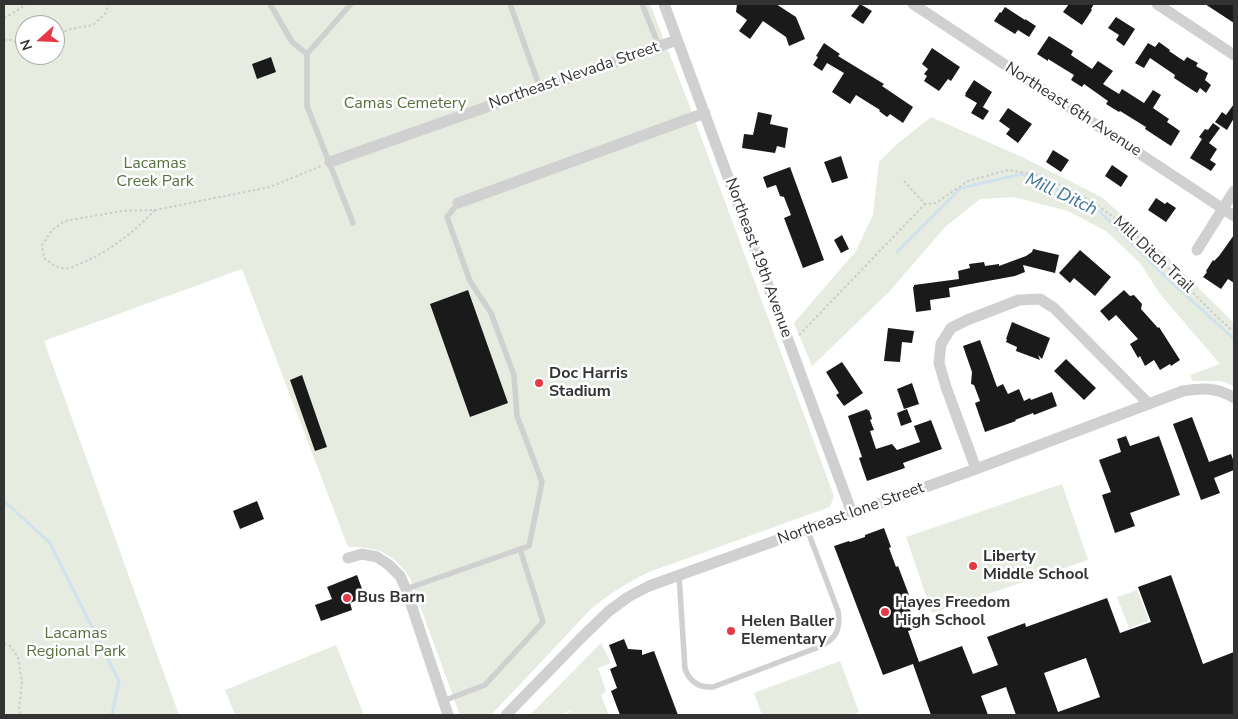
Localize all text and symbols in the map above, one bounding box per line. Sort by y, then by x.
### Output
north arrow [15,15,65,65]
text: N [16,37,37,53]
street label: Northeast Nevada Street [487,38,661,114]
street label: Northeast 6th Avenue [1001,59,1145,161]
park label: Camas Cemetery [344,94,466,114]
park label: Lacamas Creek Park [116,154,194,192]
water label: Mill Ditch [1021,169,1101,221]
street label: Northeast 19th Avenue [720,176,796,340]
street label: Mill Ditch Trail [1109,213,1197,297]
place label: Doc Harris Stadium [549,364,628,402]
marker: Doc Harris Stadium [533,377,545,389]
street label: Northeast Ione Street [775,479,927,549]
place label: Liberty Middle School [983,547,1089,585]
marker: Liberty Middle School [967,560,979,572]
place label: Bus Barn [357,588,425,608]
marker: Bus Barn [341,592,353,604]
place label: Hayes Freedom High School [895,593,1010,631]
marker: Hayes Freedom High School [879,606,891,618]
place label: Helen Baller Elementary [741,612,834,650]
park label: Lacamas Regional Park [26,624,126,662]
marker: Helen Baller Elementary [725,625,737,637]

